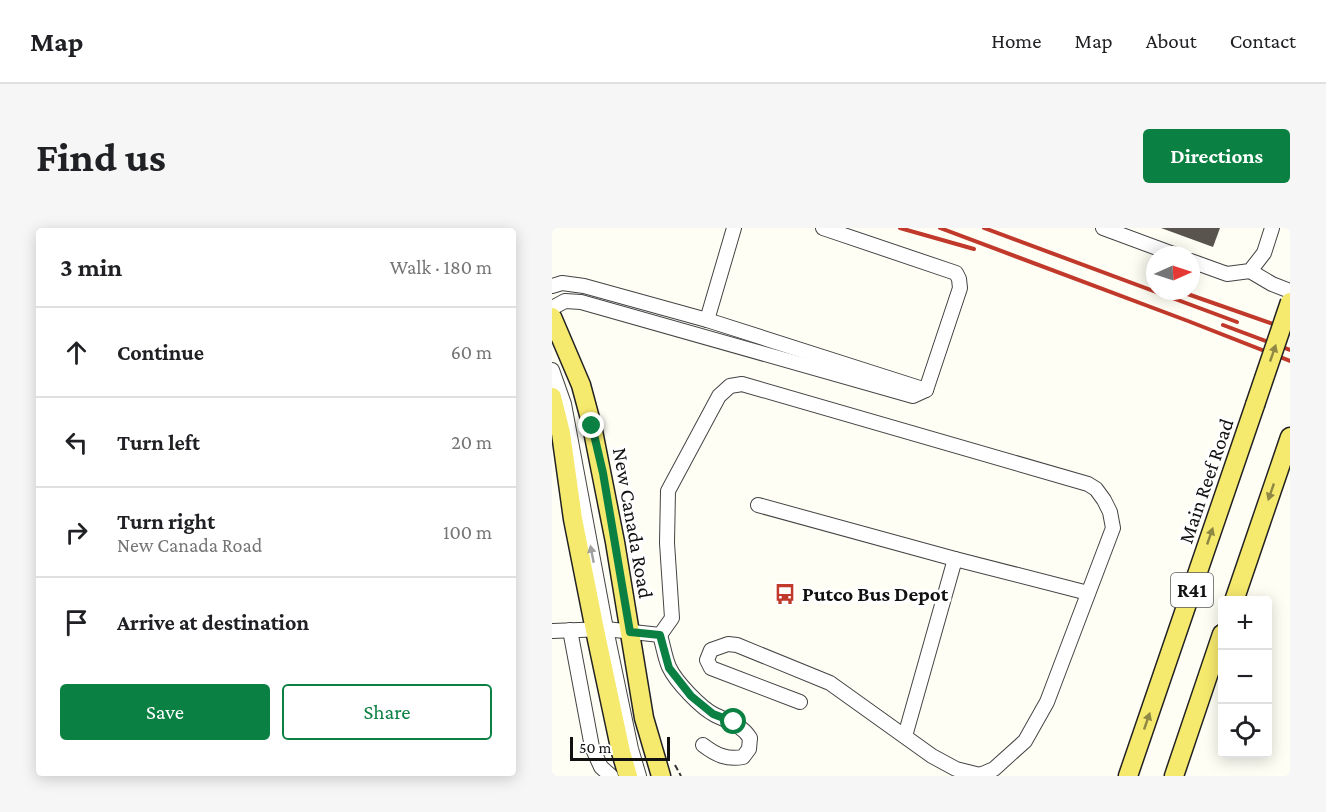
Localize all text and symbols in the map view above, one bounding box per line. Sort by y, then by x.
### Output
text: Map [30,26,83,57]
text: Home [991,29,1041,53]
text: Map [1074,29,1113,53]
text: About [1146,29,1197,53]
text: Contact [1230,29,1296,53]
button: Directions [1143,129,1290,183]
text: Find us [36,133,166,180]
north arrow [1146,246,1200,300]
text: 3 min [60,253,122,282]
text: Walk · 180 m [390,256,492,278]
icon: ahead [60,336,93,369]
text: Continue [117,340,204,365]
text: 60 m [451,341,492,363]
one-way arrow [1268,344,1278,362]
route end [578,412,604,438]
street label: Main Reef Road [1173,415,1239,547]
icon: left [60,426,93,459]
text: Turn left [117,430,200,455]
text: 20 m [451,431,492,453]
street label: New Canada Road [608,446,658,600]
one-way arrow [1266,483,1275,501]
text: Turn right [117,509,215,534]
icon: right [60,516,93,549]
text: 100 m [443,521,492,543]
one-way arrow [1206,527,1216,545]
text: New Canada Road [117,534,262,556]
one-way arrow [587,545,596,564]
road number: R41 [1171,573,1213,607]
bus stop icon: Putco Bus Depot [773,582,797,606]
place label: Putco Bus Depot [802,582,949,606]
map controls [1218,596,1272,758]
button: + [1218,596,1272,650]
icon: arrive [60,606,93,639]
text: Arrive at destination [117,610,309,635]
button: − [1218,650,1272,704]
button: Save [60,684,270,740]
button: Share [282,684,492,740]
button: locate [1218,704,1272,758]
route start [720,708,746,734]
one-way arrow [1143,712,1153,730]
scale bar [570,734,670,762]
text: 50 m [579,739,611,756]

